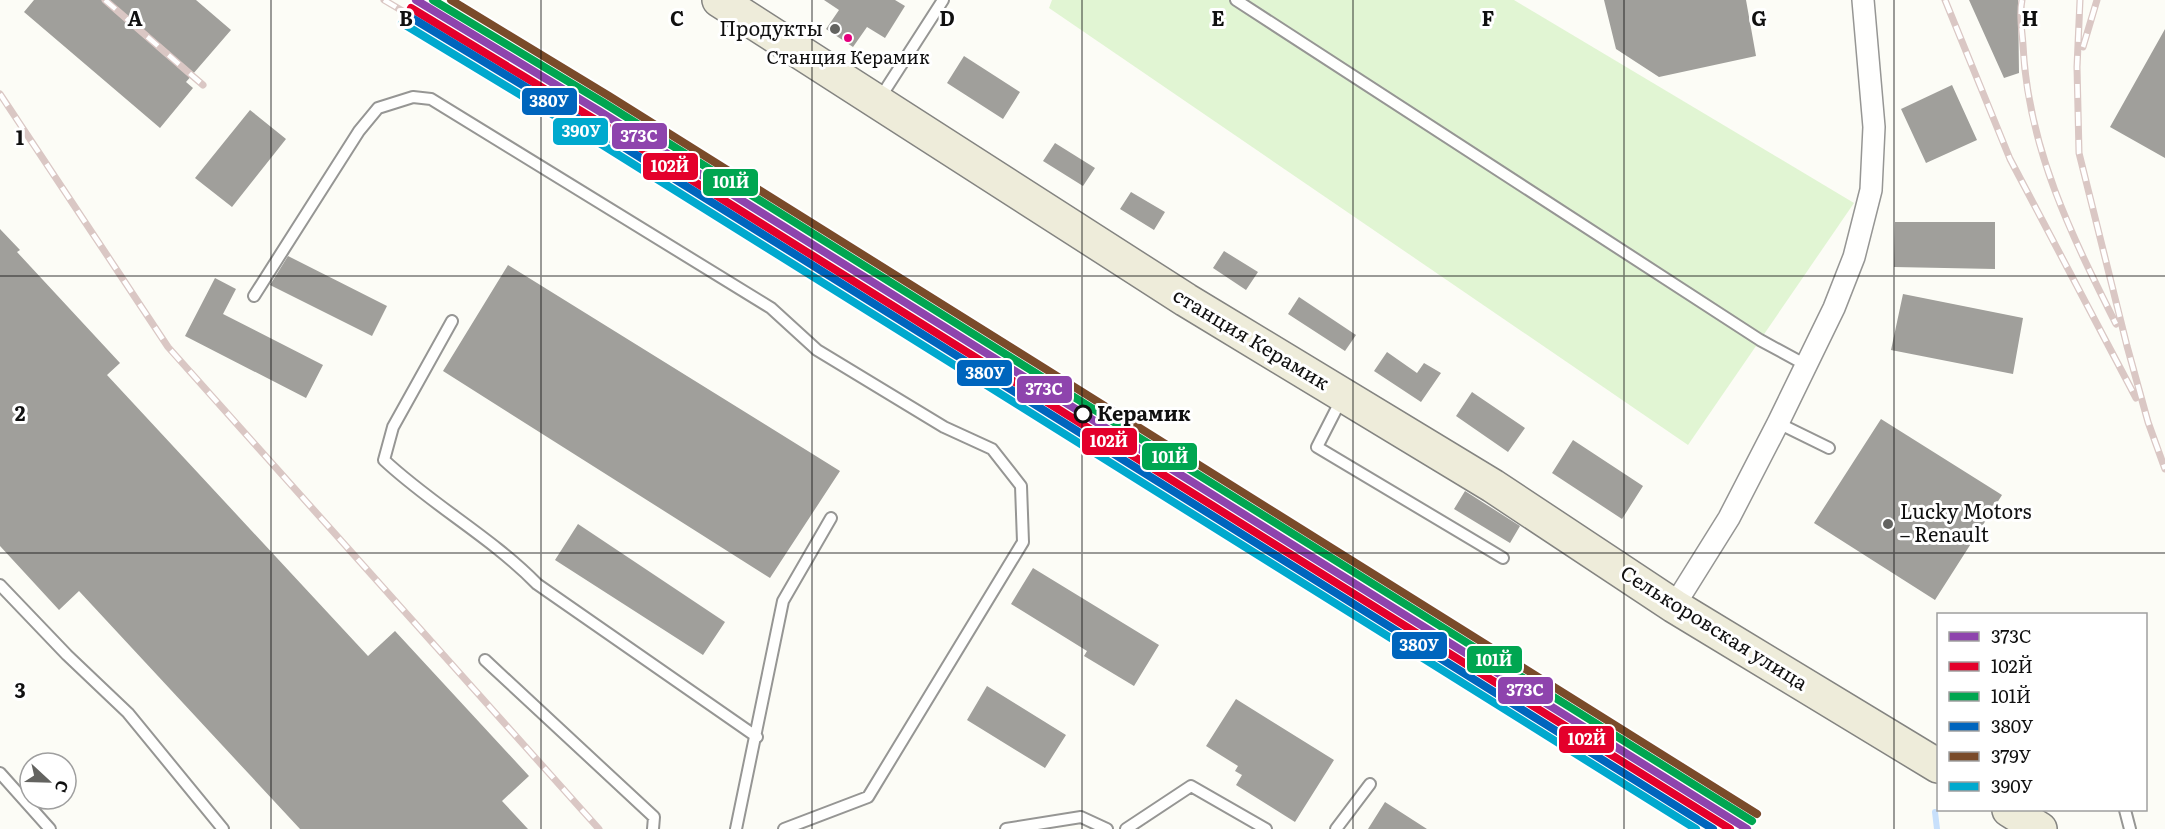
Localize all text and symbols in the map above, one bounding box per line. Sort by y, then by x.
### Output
text: A [127,2,143,32]
text: B [399,2,413,32]
text: C [670,2,684,32]
text: D [939,2,955,32]
text: E [1211,2,1225,32]
text: F [1482,2,1495,32]
text: G [1751,2,1767,32]
text: H [2022,2,2038,32]
place label: Продукты [719,12,823,42]
marker: Продукты [828,22,842,36]
marker: Станция Керамик [842,32,854,44]
place label: Станция Керамик [766,43,930,70]
line badge: 380У [521,87,578,116]
text: 380У [529,88,570,112]
line badge: 390У [552,117,609,146]
text: 390У [561,118,601,142]
text: 1 [16,121,24,151]
line badge: 373C [611,122,668,150]
text: 373C [620,123,658,147]
line badge: 102Й [642,152,699,181]
text: 102Й [651,153,689,177]
line badge: 101Й [702,168,759,197]
text: 101Й [713,169,749,193]
street label: станция Керамик [1168,279,1336,396]
line badge: 380У [956,359,1013,387]
text: 380У [965,360,1006,384]
line badge: 373C [1016,375,1073,404]
text: 373C [1025,376,1063,400]
text: 2 [15,397,26,427]
place label: Керамик [1097,397,1191,427]
marker: Керамик [1074,405,1092,423]
line badge: 102Й [1081,427,1138,456]
text: 102Й [1090,428,1128,452]
line badge: 101Й [1141,442,1198,471]
text: 101Й [1152,444,1188,468]
place label: Lucky Motors – Renault [1900,495,2032,548]
marker: Lucky Motors – Renault [1881,517,1895,531]
street label: Селькоровская улица [1616,556,1815,696]
legend [1937,613,2147,811]
text: 373C [1991,622,2032,649]
line badge: 380У [1391,631,1448,660]
text: 380У [1399,632,1440,656]
line badge: 101Й [1466,645,1523,674]
text: 101Й [1476,647,1512,671]
text: 102Й [1991,652,2033,679]
text: 3 [14,674,26,704]
line badge: 373C [1497,676,1554,705]
text: 373C [1506,677,1544,701]
text: 101Й [1991,682,2031,709]
text: 380У [1991,712,2034,739]
line badge: 102Й [1558,725,1615,754]
text: 102Й [1568,726,1606,750]
text: 379У [1991,742,2032,769]
north arrow [18,751,78,811]
text: 390У [1991,772,2034,799]
text: С [50,777,76,797]

